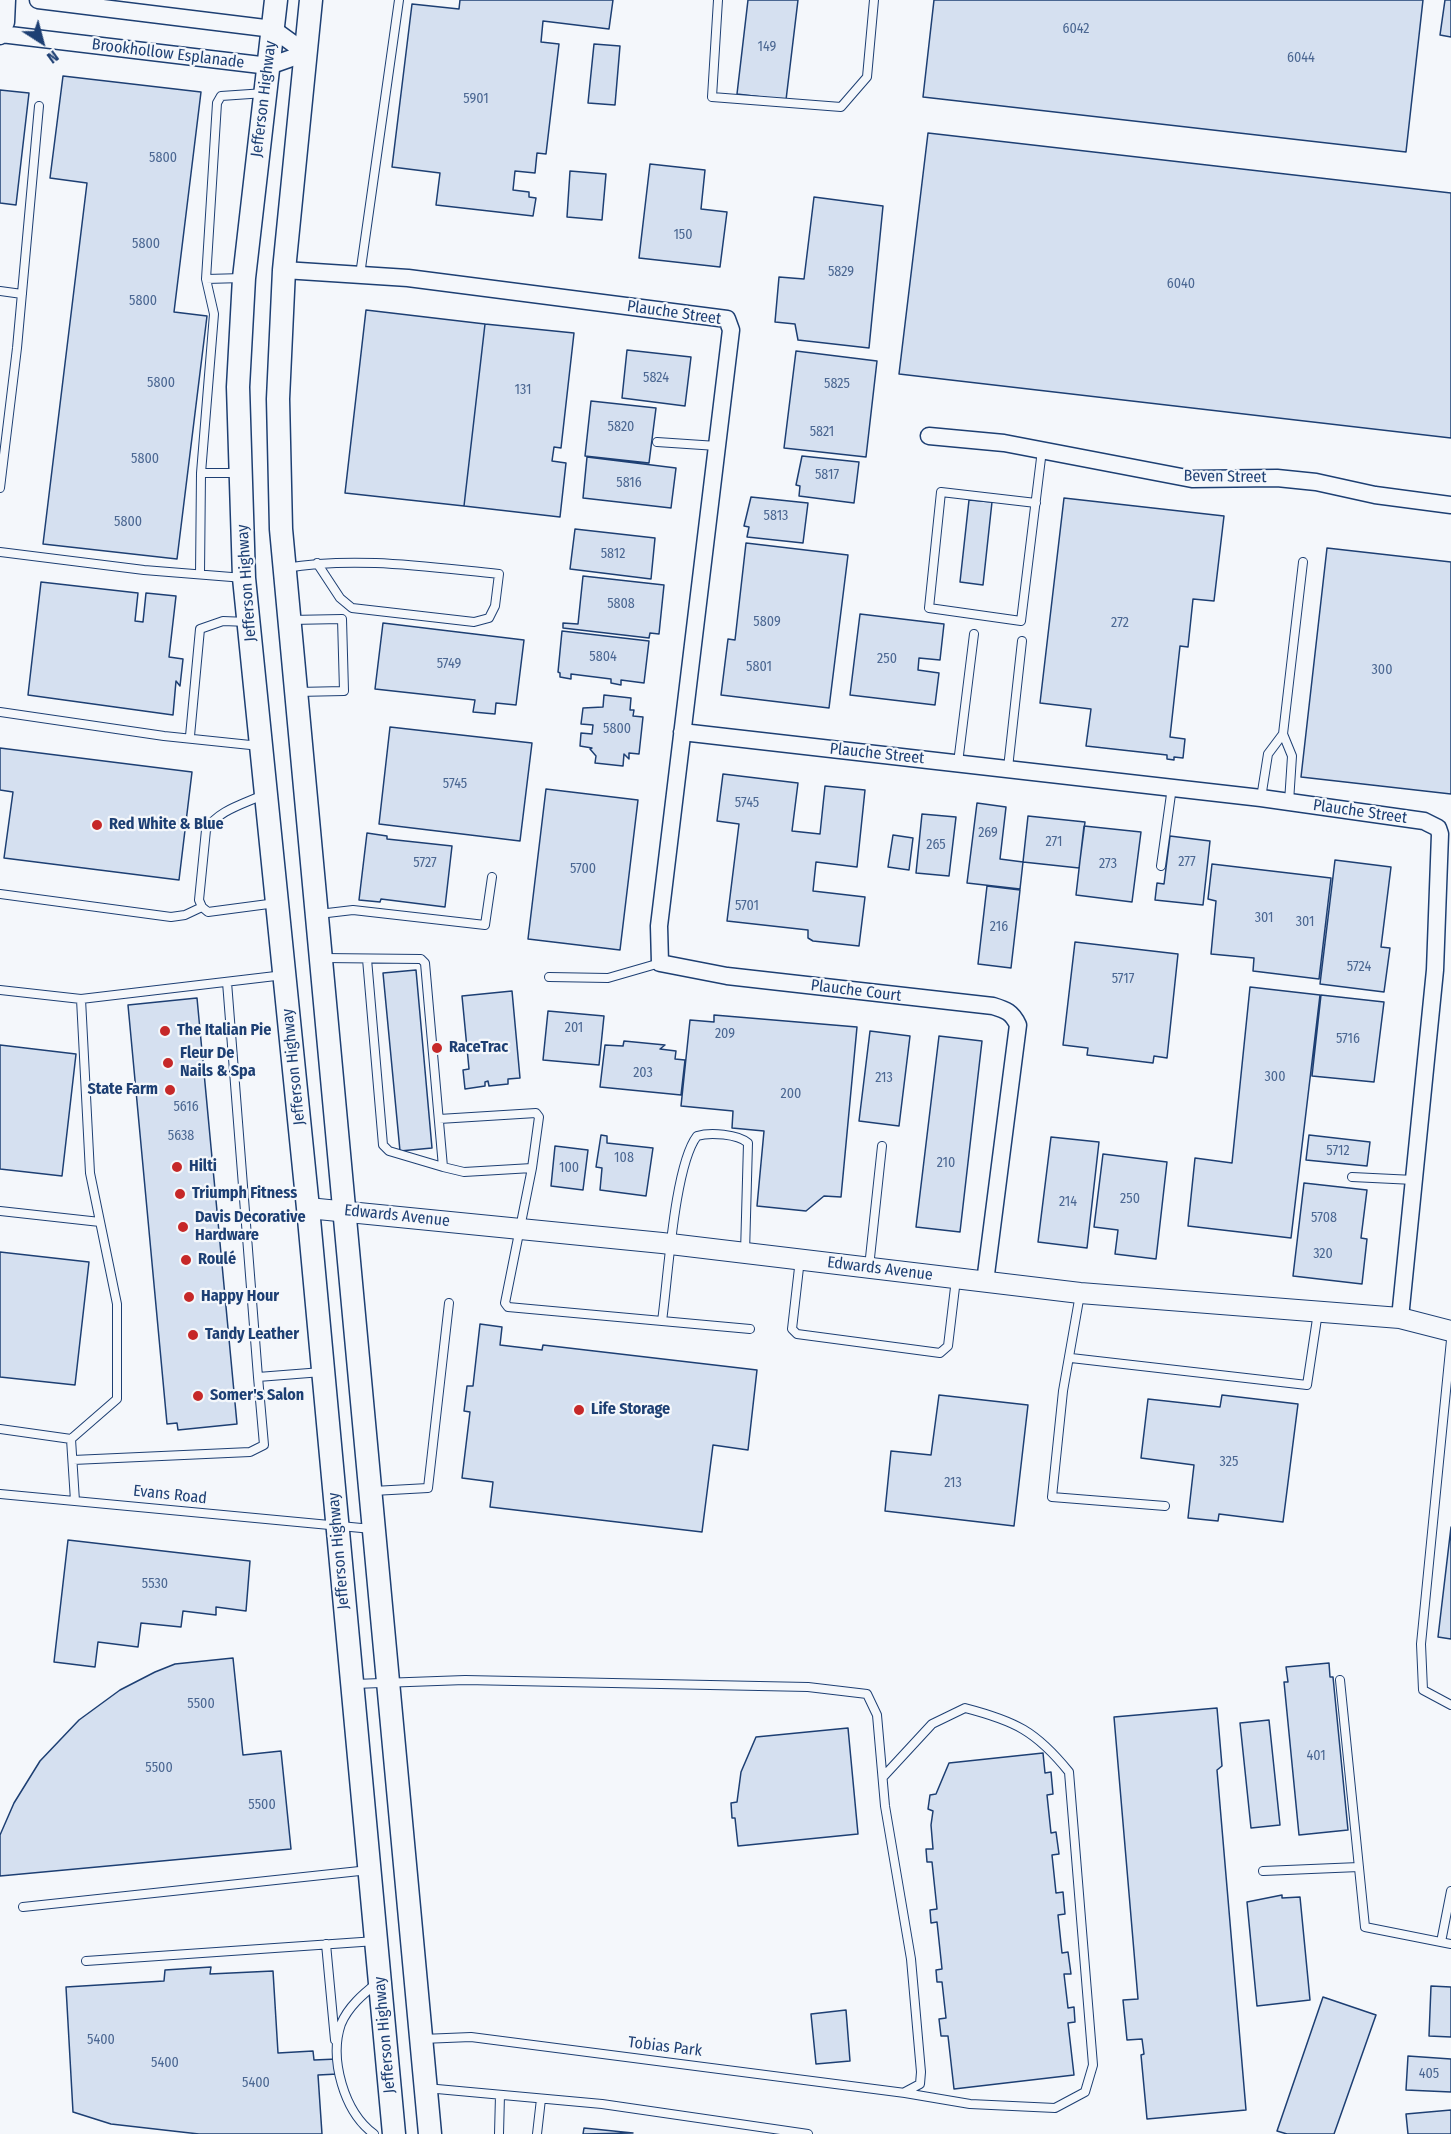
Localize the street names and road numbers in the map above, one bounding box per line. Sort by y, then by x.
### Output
street label: Brookhollow Esplanade [91,35,245,73]
street label: Jefferson Highway [247,40,281,158]
street label: Plauche Street [626,297,722,329]
street label: Beven Street [1183,467,1267,487]
street label: Jefferson Highway [233,524,261,642]
street label: Plauche Street [829,739,925,769]
street label: Plauche Street [1312,796,1408,828]
street label: Plauche Court [810,976,902,1006]
street label: Jefferson Highway [278,1008,310,1126]
street label: Edwards Avenue [343,1201,451,1231]
street label: Edwards Avenue [826,1253,934,1285]
street label: Evans Road [132,1482,208,1508]
street label: Jefferson Highway [324,1492,354,1610]
street label: Jefferson Highway [370,1976,400,2094]
street label: Tobias Park [627,2033,703,2061]

